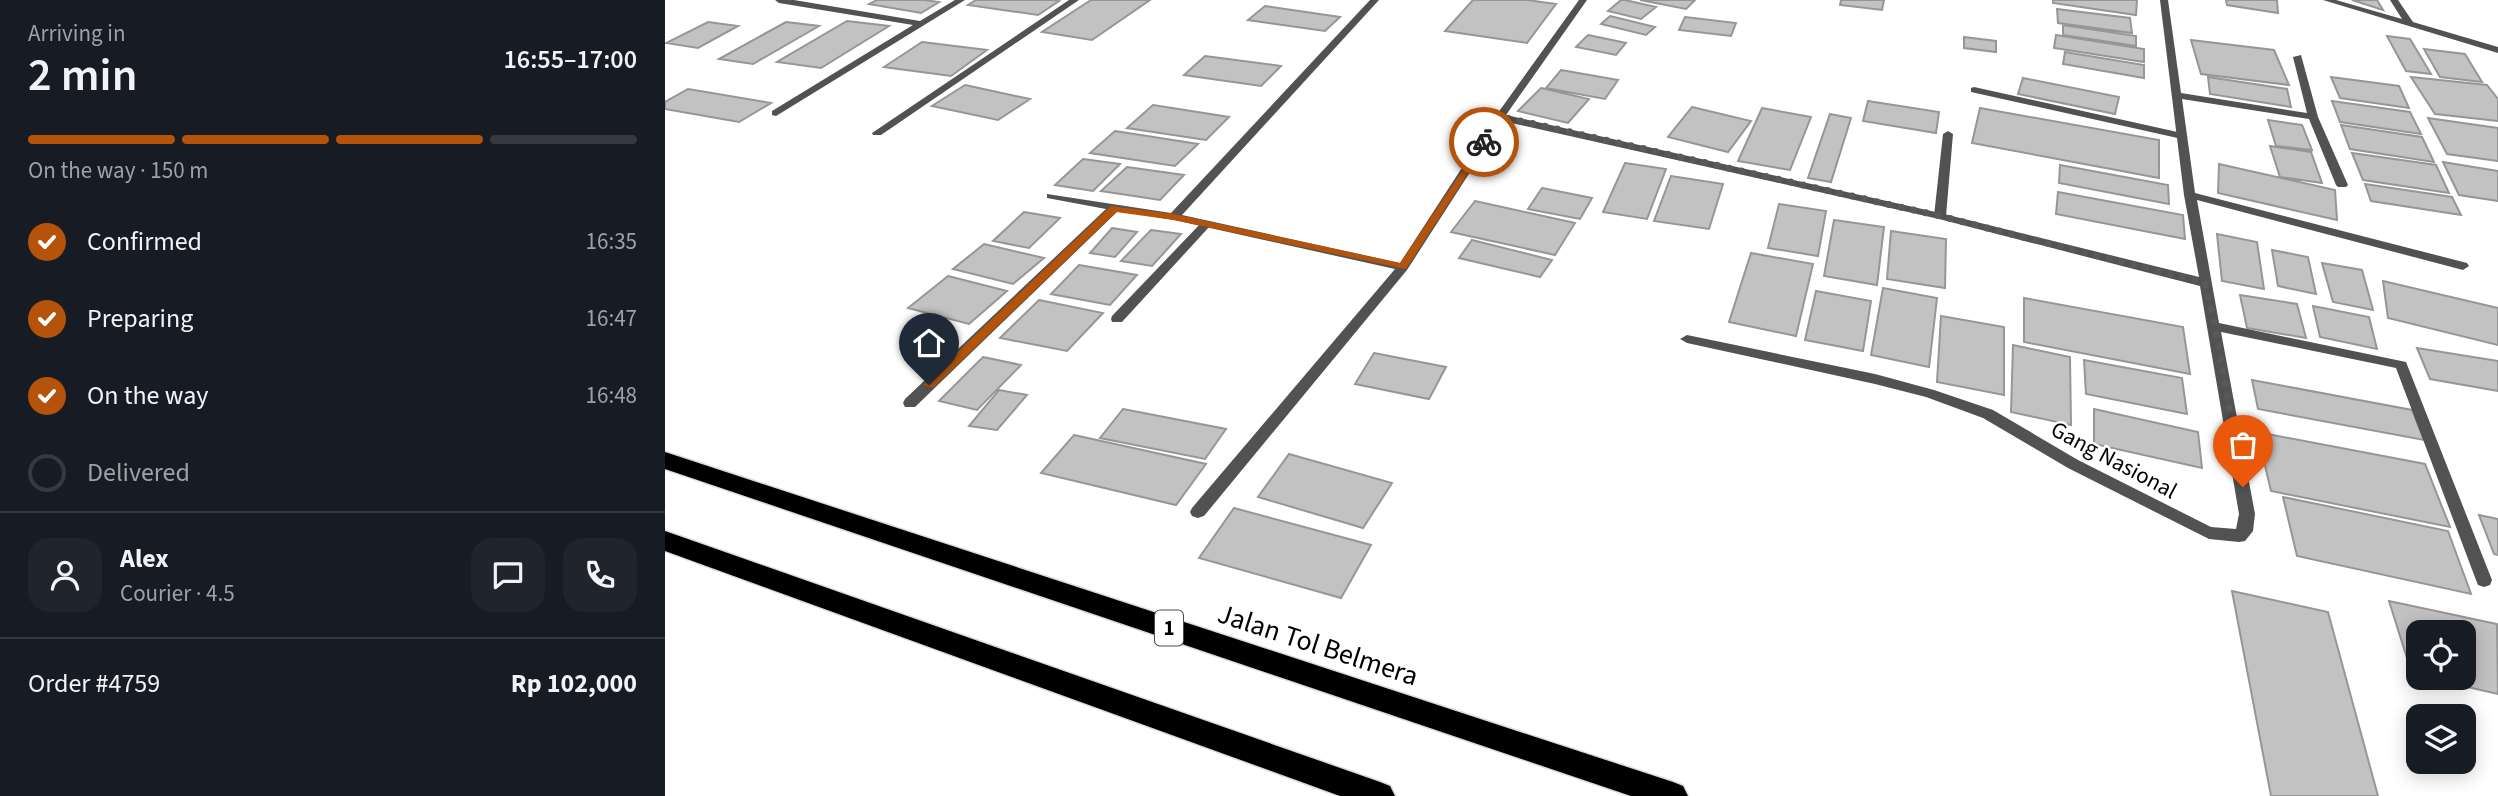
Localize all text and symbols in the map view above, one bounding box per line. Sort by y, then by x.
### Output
text: Arriving in [28,17,126,50]
text: 16:55–17:00 [504,41,637,78]
text: 2 min [28,43,137,108]
courier [1449,107,1519,177]
icon: bike [1465,123,1503,161]
text: On the way · 150 m [28,154,208,187]
icon: check [28,223,66,261]
text: Confirmed [87,223,202,260]
text: 16:35 [586,225,637,258]
icon: check [28,300,66,338]
text: Preparing [87,300,193,337]
text: 16:47 [586,302,637,335]
pin [899,313,959,385]
icon: home [910,324,948,362]
icon: check [28,377,66,415]
text: On the way [87,377,208,414]
text: 16:48 [586,379,637,412]
street label: Gang Nasional [2045,413,2183,507]
pin [2213,415,2273,487]
icon: bag [2224,426,2262,464]
text: Delivered [87,454,190,491]
button: person [28,538,102,612]
button: chat [471,538,545,612]
button: phone [563,538,637,612]
text: Alex [120,540,169,577]
text: Courier · 4.5 [120,577,235,610]
street label: Jalan Tol Belmera [1213,594,1423,696]
road number: 1 [1155,610,1183,646]
map controls [2406,620,2476,774]
button: locate [2406,620,2476,690]
text: Order #4759 [28,665,160,702]
text: Rp 102,000 [511,665,637,702]
button: layers [2406,704,2476,774]

